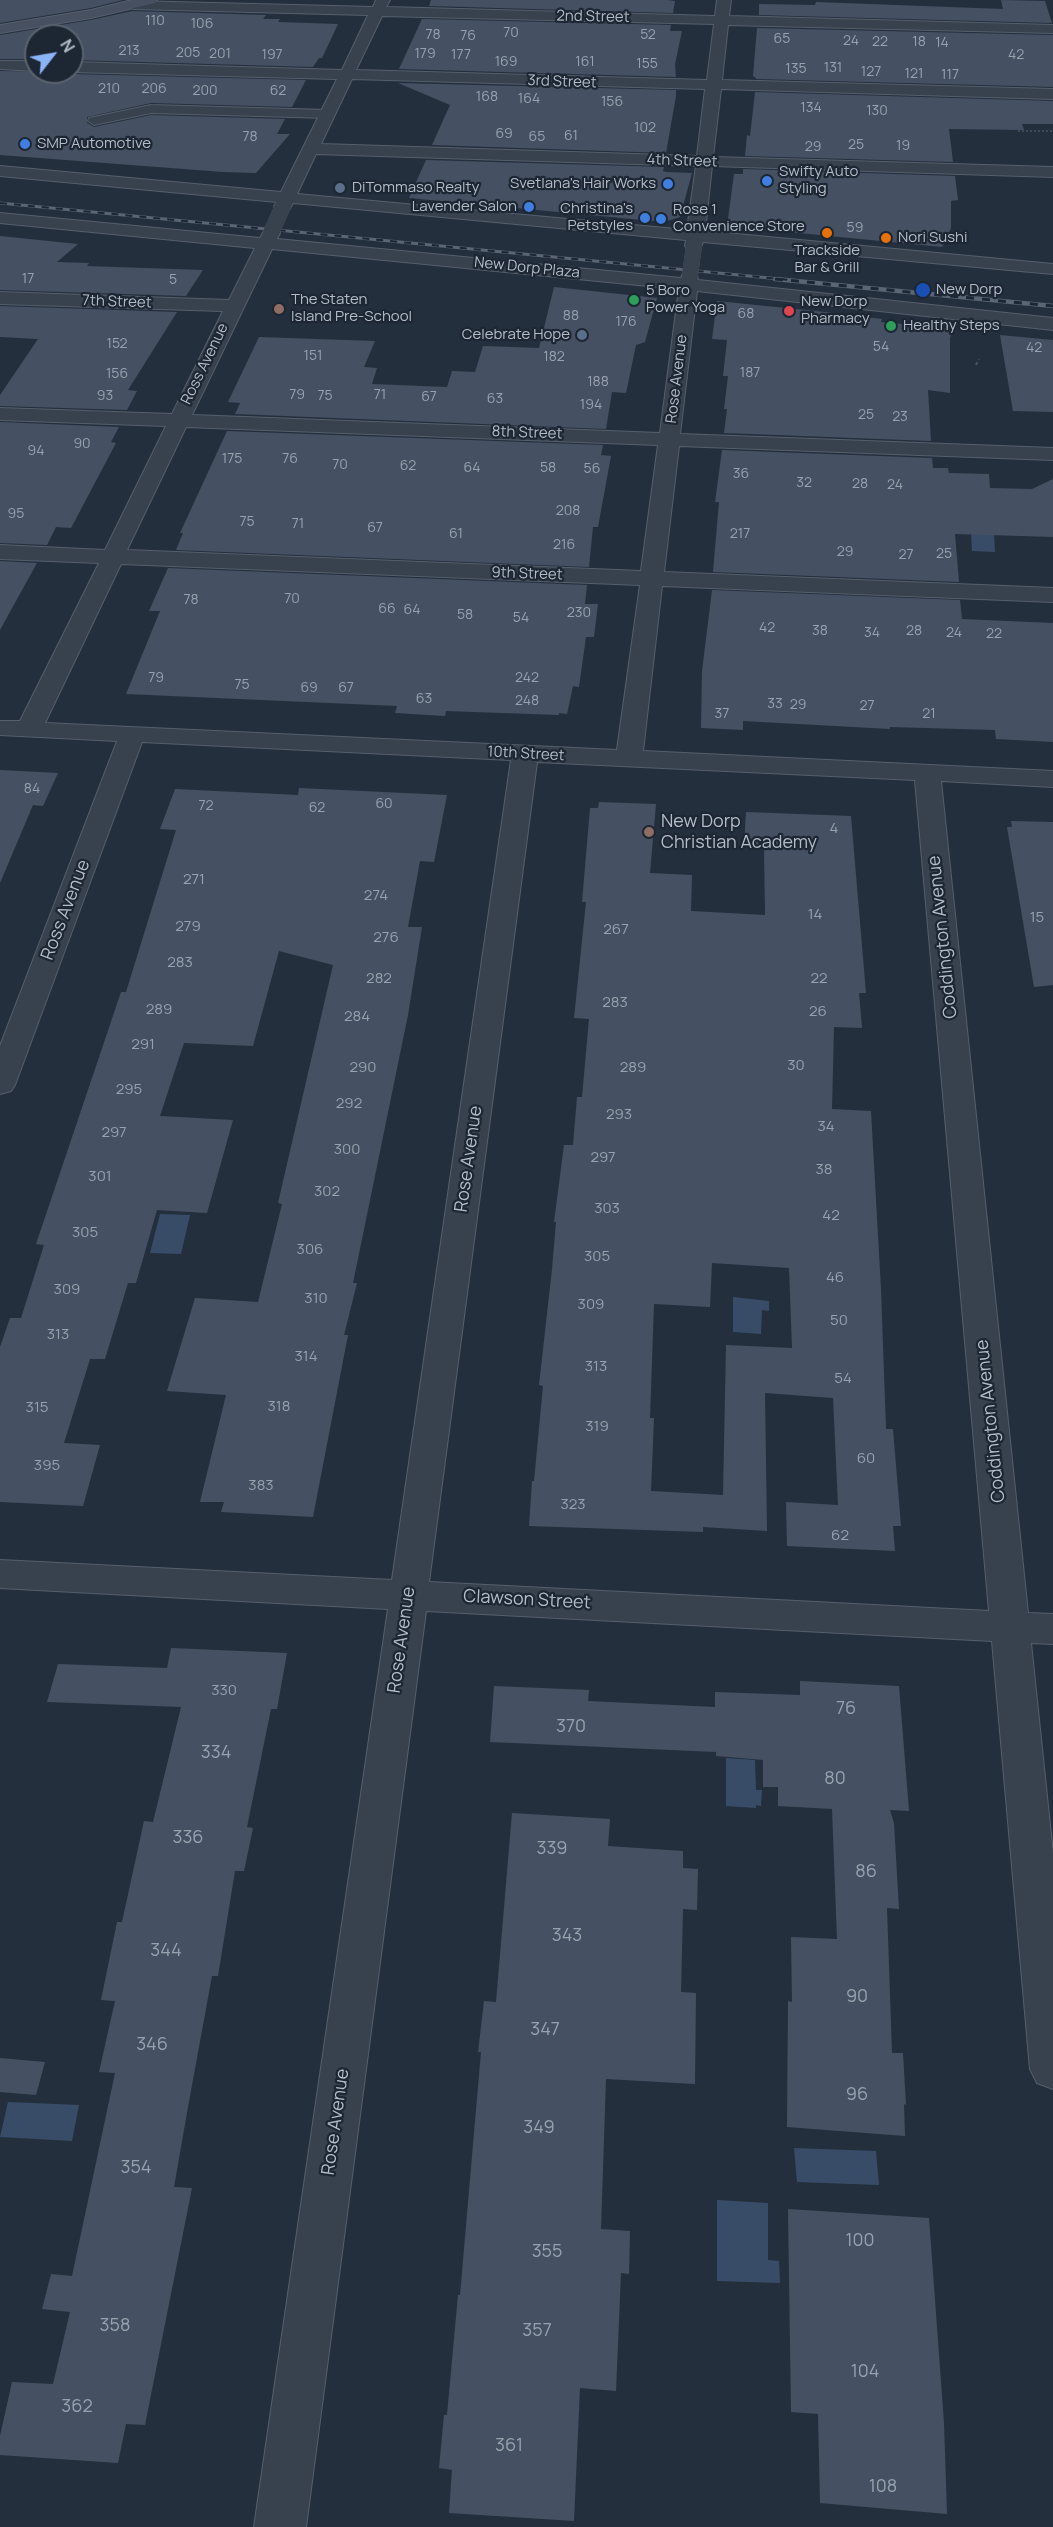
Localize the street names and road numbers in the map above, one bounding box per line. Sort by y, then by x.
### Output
street label: 2nd Street [556,7,630,27]
street label: 3rd Street [527,72,597,92]
street label: 4th Street [646,151,718,171]
street label: New Dorp Plaza [473,253,581,283]
street label: 7th Street [82,292,152,312]
street label: Ross Avenue [178,320,232,408]
street label: Rose Avenue [663,334,691,424]
street label: 8th Street [491,423,563,443]
street label: 9th Street [491,564,563,584]
street label: 10th Street [487,743,565,765]
street label: Coddington Avenue [924,854,962,1020]
street label: Ross Avenue [37,857,95,963]
street label: Rose Avenue [451,1104,487,1214]
street label: Coddington Avenue [972,1338,1010,1504]
street label: Rose Avenue [384,1585,420,1695]
street label: Clawson Street [463,1586,591,1614]
street label: Rose Avenue [318,2067,354,2177]

